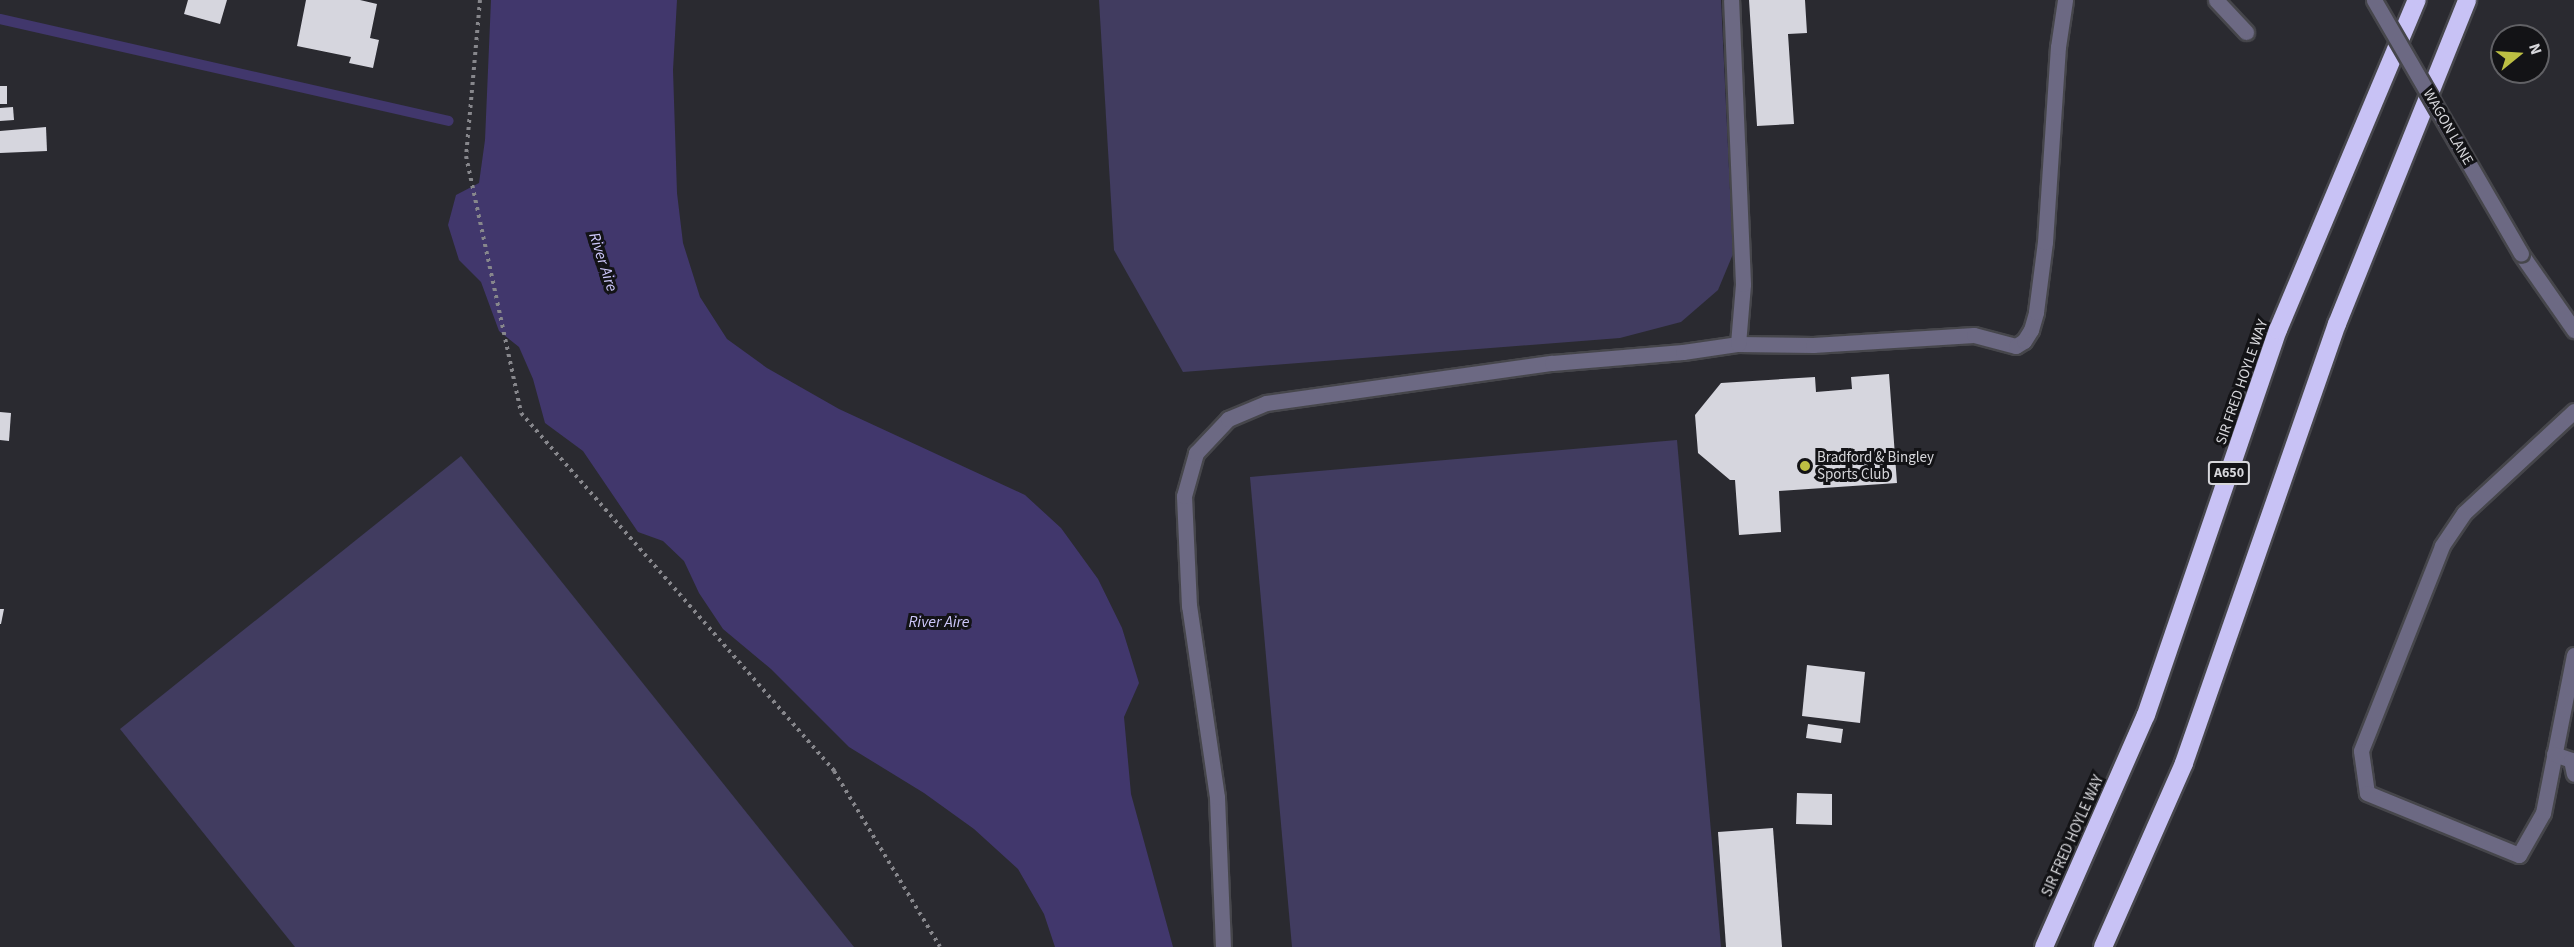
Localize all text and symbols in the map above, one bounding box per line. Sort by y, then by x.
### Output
north arrow [2490,24,2550,84]
text: N [2523,41,2547,58]
street label: WAGON LANE [2419,86,2477,168]
water label: River Aire [584,230,622,294]
street label: SIR FRED HOYLE WAY [2212,317,2272,447]
place label: Bradford & Bingley Sports Club [1817,448,1934,483]
marker: Bradford & Bingley Sports Club [1798,459,1812,473]
road number: A650 [2206,462,2252,484]
water label: River Aire [908,612,970,632]
street label: SIR FRED HOYLE WAY [2038,772,2108,900]

